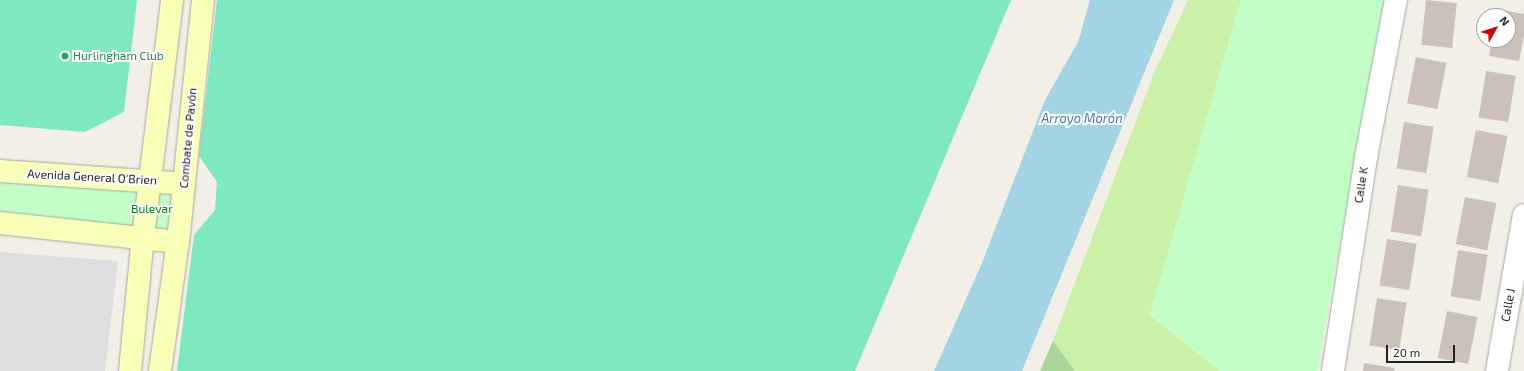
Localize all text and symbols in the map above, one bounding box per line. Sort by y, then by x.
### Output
north arrow [1476,8,1516,48]
text: N [1497,14,1512,28]
place label: Hurlingham Club [73,49,164,63]
marker: Hurlingham Club [60,51,70,61]
street label: Combate de Pavón [176,87,200,189]
water label: Arroyo Morón [1041,110,1123,126]
street label: Avenida General O'Brien [27,166,157,188]
street label: Calle K [1351,166,1371,204]
park label: Bulevar [131,202,173,216]
street label: Calle J [1498,287,1518,323]
scale bar [1388,337,1457,363]
text: 20 m [1393,345,1420,359]

